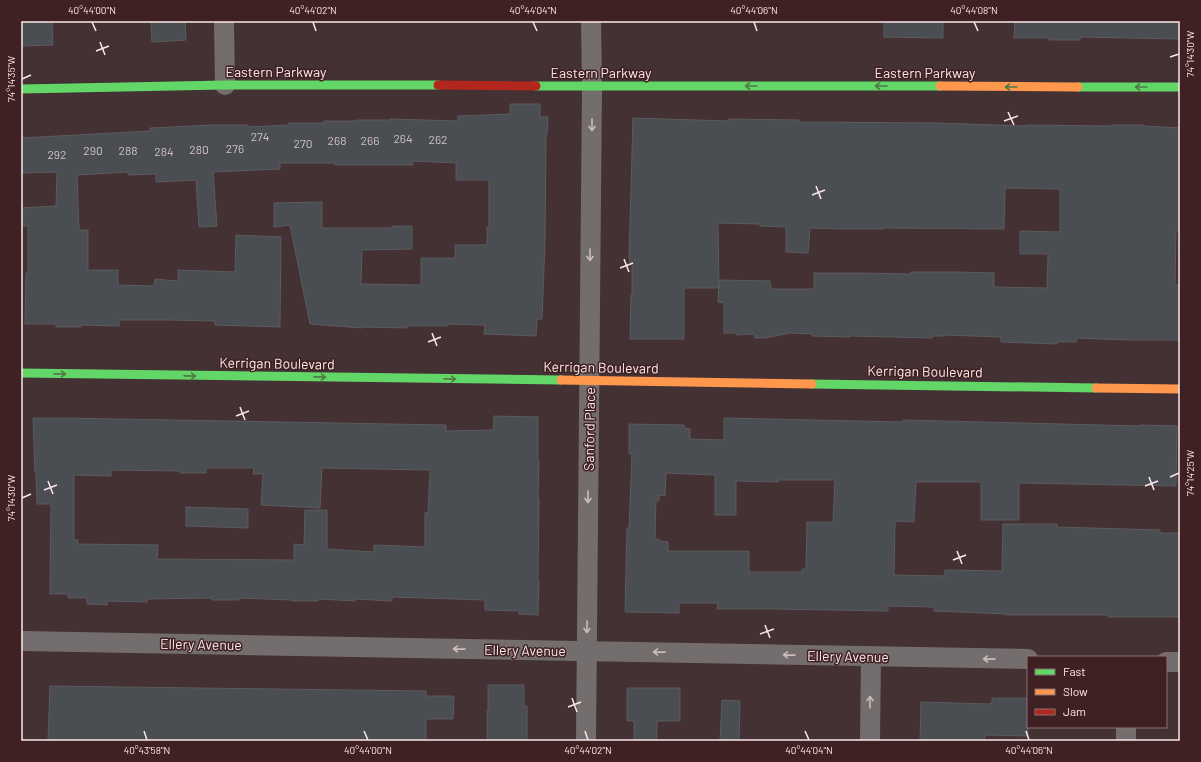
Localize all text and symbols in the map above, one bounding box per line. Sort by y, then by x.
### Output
text: 40°44'00"N [68,4,116,16]
text: 40°44'02"N [289,4,337,16]
text: 40°44'04"N [509,4,557,16]
text: 40°44'06"N [730,4,778,16]
text: 40°44'08"N [950,4,998,16]
text: 74°14'30"W [1184,31,1196,77]
text: 74°14'35"W [5,56,17,102]
street label: Eastern Parkway [225,63,327,80]
street label: Eastern Parkway [550,64,652,81]
street label: Eastern Parkway [874,64,976,81]
one-way arrow [745,82,758,90]
one-way arrow [875,82,888,90]
one-way arrow [1005,83,1018,91]
one-way arrow [1135,83,1148,91]
one-way arrow [588,118,596,131]
house number: 274 [251,129,269,143]
house number: 264 [393,131,413,145]
house number: 262 [428,132,448,146]
house number: 268 [328,133,346,147]
house number: 266 [361,133,379,147]
house number: 270 [294,136,312,150]
house number: 276 [226,141,244,155]
house number: 280 [189,142,209,156]
house number: 290 [83,143,103,157]
house number: 288 [119,143,137,157]
house number: 284 [154,144,174,158]
house number: 292 [47,147,67,161]
one-way arrow [587,248,594,261]
street label: Kerrigan Boulevard [219,353,335,373]
street label: Kerrigan Boulevard [543,357,659,377]
street label: Kerrigan Boulevard [867,361,983,381]
one-way arrow [53,370,66,378]
one-way arrow [183,372,196,380]
one-way arrow [313,373,326,381]
one-way arrow [443,375,456,383]
street label: Sanford Place [580,387,598,471]
text: 74°14'25"W [1184,450,1196,496]
text: 74°14'30"W [5,475,17,521]
one-way arrow [584,490,592,503]
one-way arrow [583,620,591,633]
street label: Ellery Avenue [160,635,242,653]
street label: Ellery Avenue [484,641,566,659]
one-way arrow [453,645,466,652]
street label: Ellery Avenue [807,647,889,665]
one-way arrow [653,648,666,656]
one-way arrow [783,651,796,659]
one-way arrow [983,655,996,662]
legend [1027,656,1167,728]
text: Fast [1063,664,1086,678]
text: Slow [1063,684,1088,698]
one-way arrow [867,696,874,709]
text: Jam [1063,704,1086,718]
text: 40°43'58"N [124,744,170,756]
text: 40°44'00"N [344,744,392,756]
text: 40°44'02"N [564,744,612,756]
text: 40°44'04"N [785,744,833,756]
text: 40°44'06"N [1005,744,1053,756]

